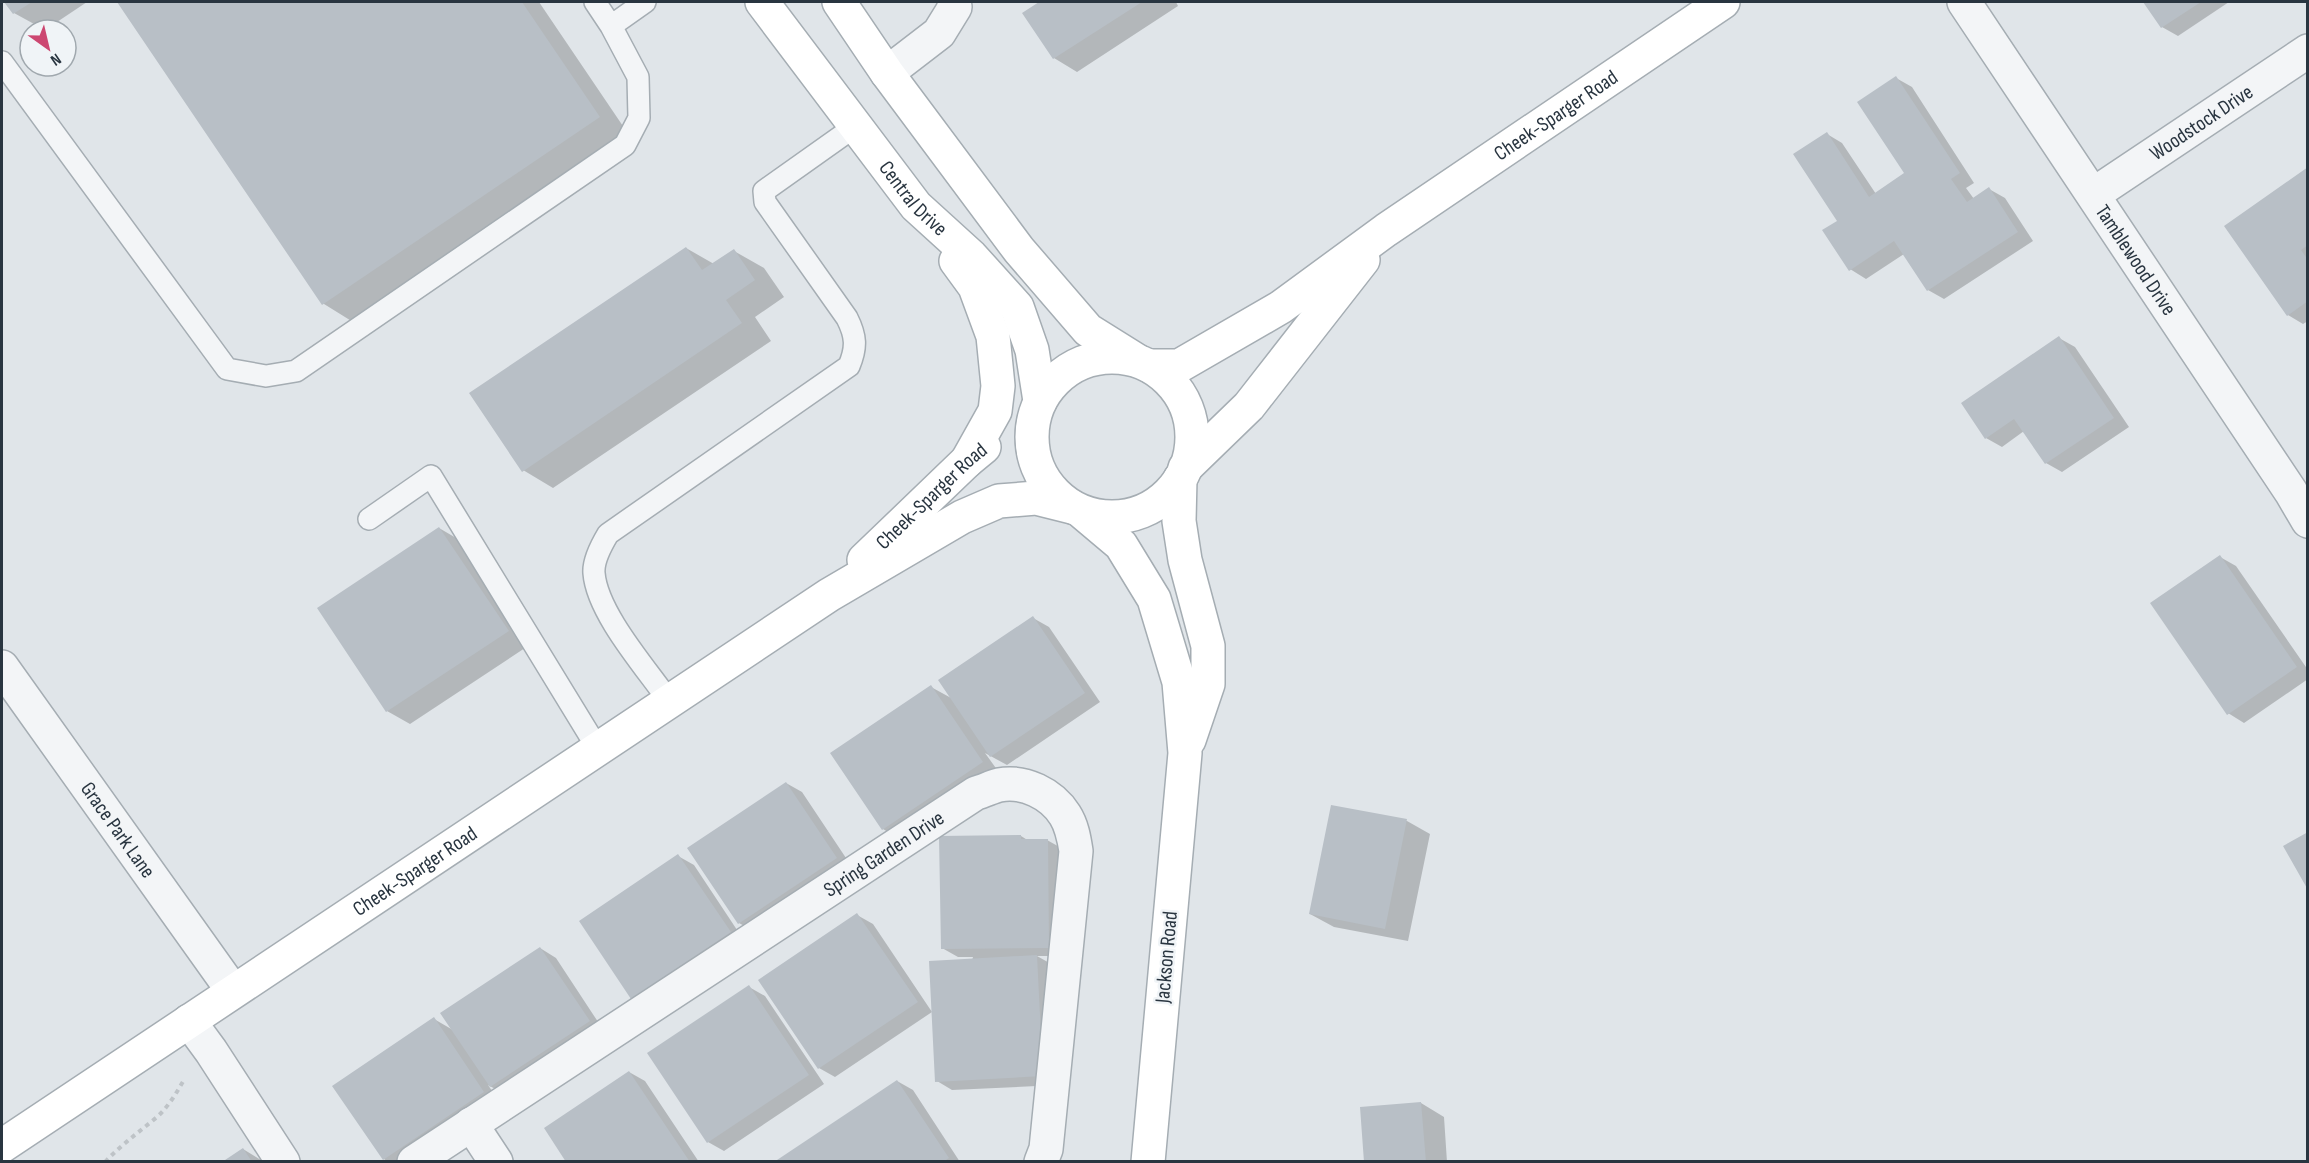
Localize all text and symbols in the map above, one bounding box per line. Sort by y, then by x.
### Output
north arrow [18,18,78,78]
text: N [47,49,64,69]
street label: Cheek-Sparger Road [1489,65,1623,166]
street label: Woodstock Drive [2145,79,2258,166]
street label: Central Drive [873,156,952,241]
street label: Tamblewood Drive [2090,200,2181,320]
street label: Cheek-Sparger Road [871,438,992,555]
street label: Grace Park Lane [75,777,160,883]
street label: Spring Garden Drive [819,805,949,903]
street label: Cheek-Sparger Road [348,821,482,922]
street label: Jackson Road [1150,910,1183,1005]

